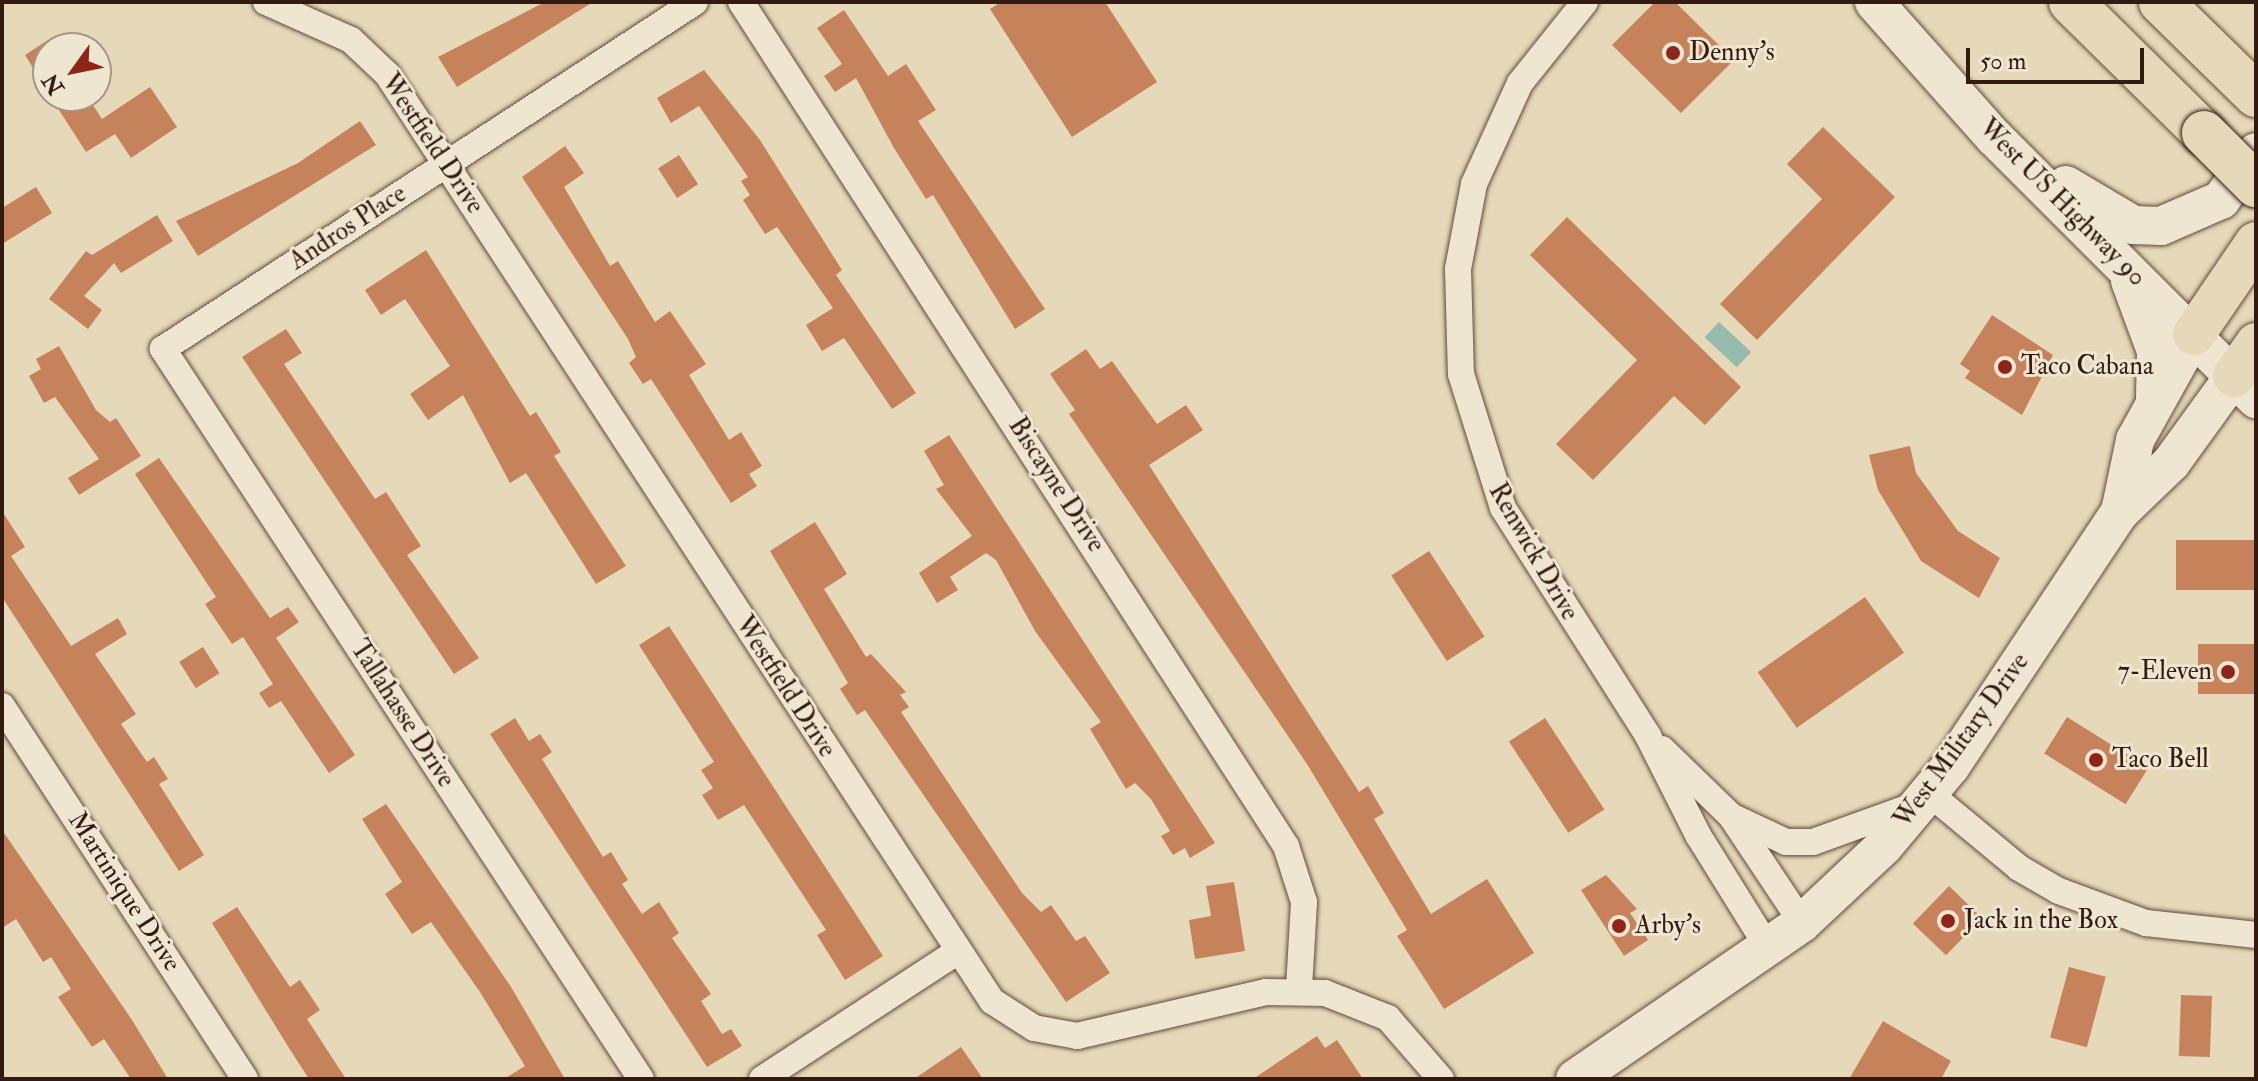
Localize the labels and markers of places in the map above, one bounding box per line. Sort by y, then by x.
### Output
place label: Denny's [1689,37,1775,69]
marker: Denny's [1664,44,1682,62]
place label: Taco Cabana [2021,351,2154,383]
marker: Taco Cabana [1996,358,2014,376]
place label: 7-Eleven [2118,656,2212,688]
marker: 7-Eleven [2219,663,2237,681]
place label: Taco Bell [2112,744,2209,776]
marker: Taco Bell [2087,751,2105,769]
place label: Jack in the Box [1964,905,2118,937]
place label: Arby's [1635,910,1701,942]
marker: Jack in the Box [1939,912,1957,930]
marker: Arby's [1610,917,1628,935]

